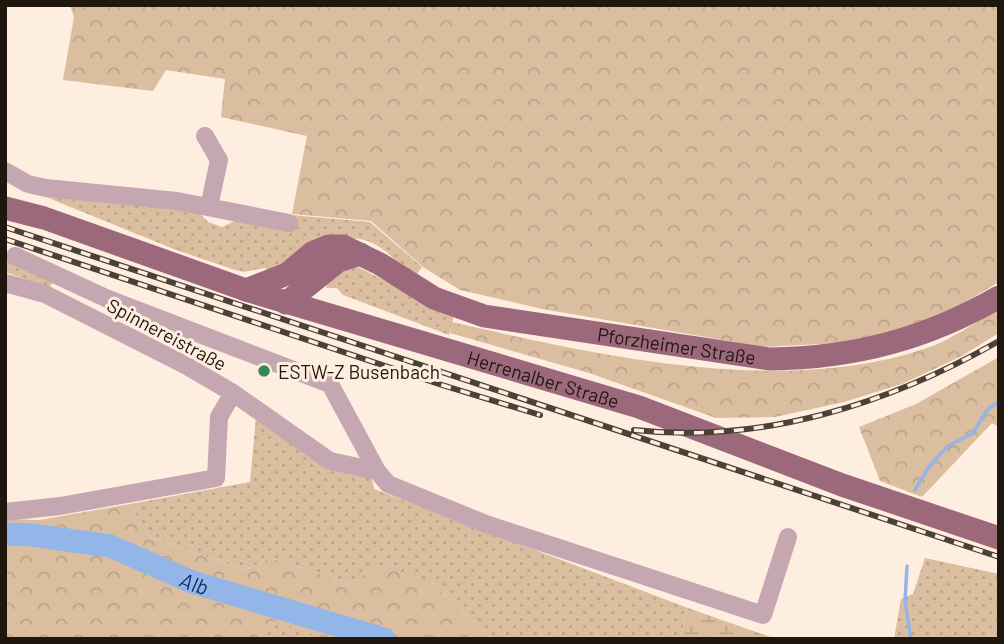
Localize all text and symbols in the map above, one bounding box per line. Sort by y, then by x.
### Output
street label: Spinnereistraße [103,293,231,375]
street label: Pforzheimer Straße [596,322,757,368]
street label: Herrenalber Straße [465,345,622,412]
place label: ESTW-Z Busenbach [278,360,440,383]
marker: ESTW-Z Busenbach [256,363,272,379]
water label: Alb [176,566,212,599]

